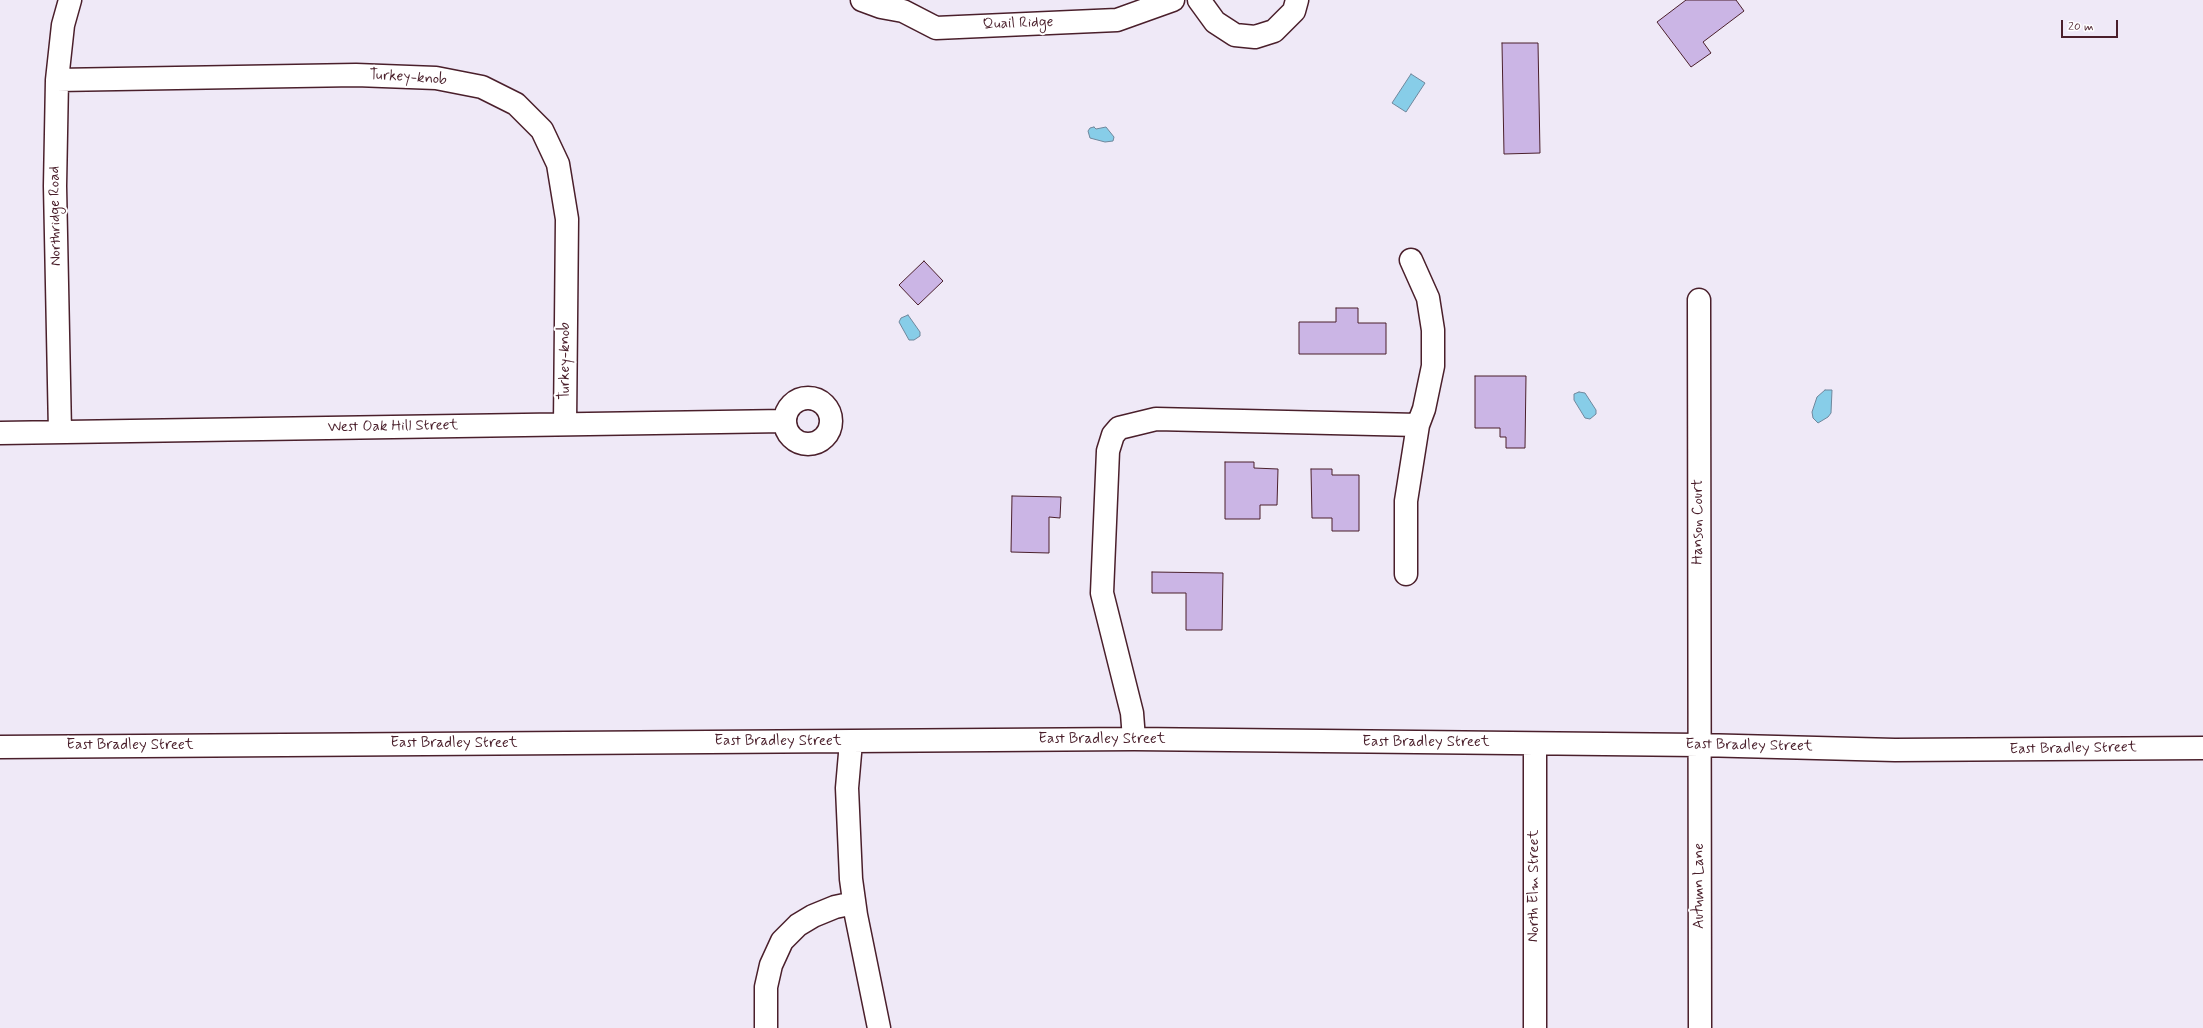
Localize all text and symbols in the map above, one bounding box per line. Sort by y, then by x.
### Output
scale bar [2063,12,2120,38]
street label: Quail Ridge [982,14,1054,34]
text: 20 m [2068,19,2094,35]
street label: Turkey-knob [369,66,447,90]
street label: Northridge Road [46,166,66,266]
street label: Turkey-knob [557,322,575,400]
street label: West Oak Hill Street [327,417,459,437]
street label: Hanson Court [1690,479,1708,565]
street label: East Bradley Street [1038,731,1166,749]
street label: East Bradley Street [714,733,842,751]
street label: East Bradley Street [1362,734,1490,752]
street label: East Bradley Street [390,735,518,753]
street label: East Bradley Street [1685,736,1813,756]
street label: East Bradley Street [66,737,194,755]
street label: East Bradley Street [2009,739,2137,759]
street label: North Elm Street [1526,830,1544,942]
street label: Autumn Lane [1691,843,1709,929]

